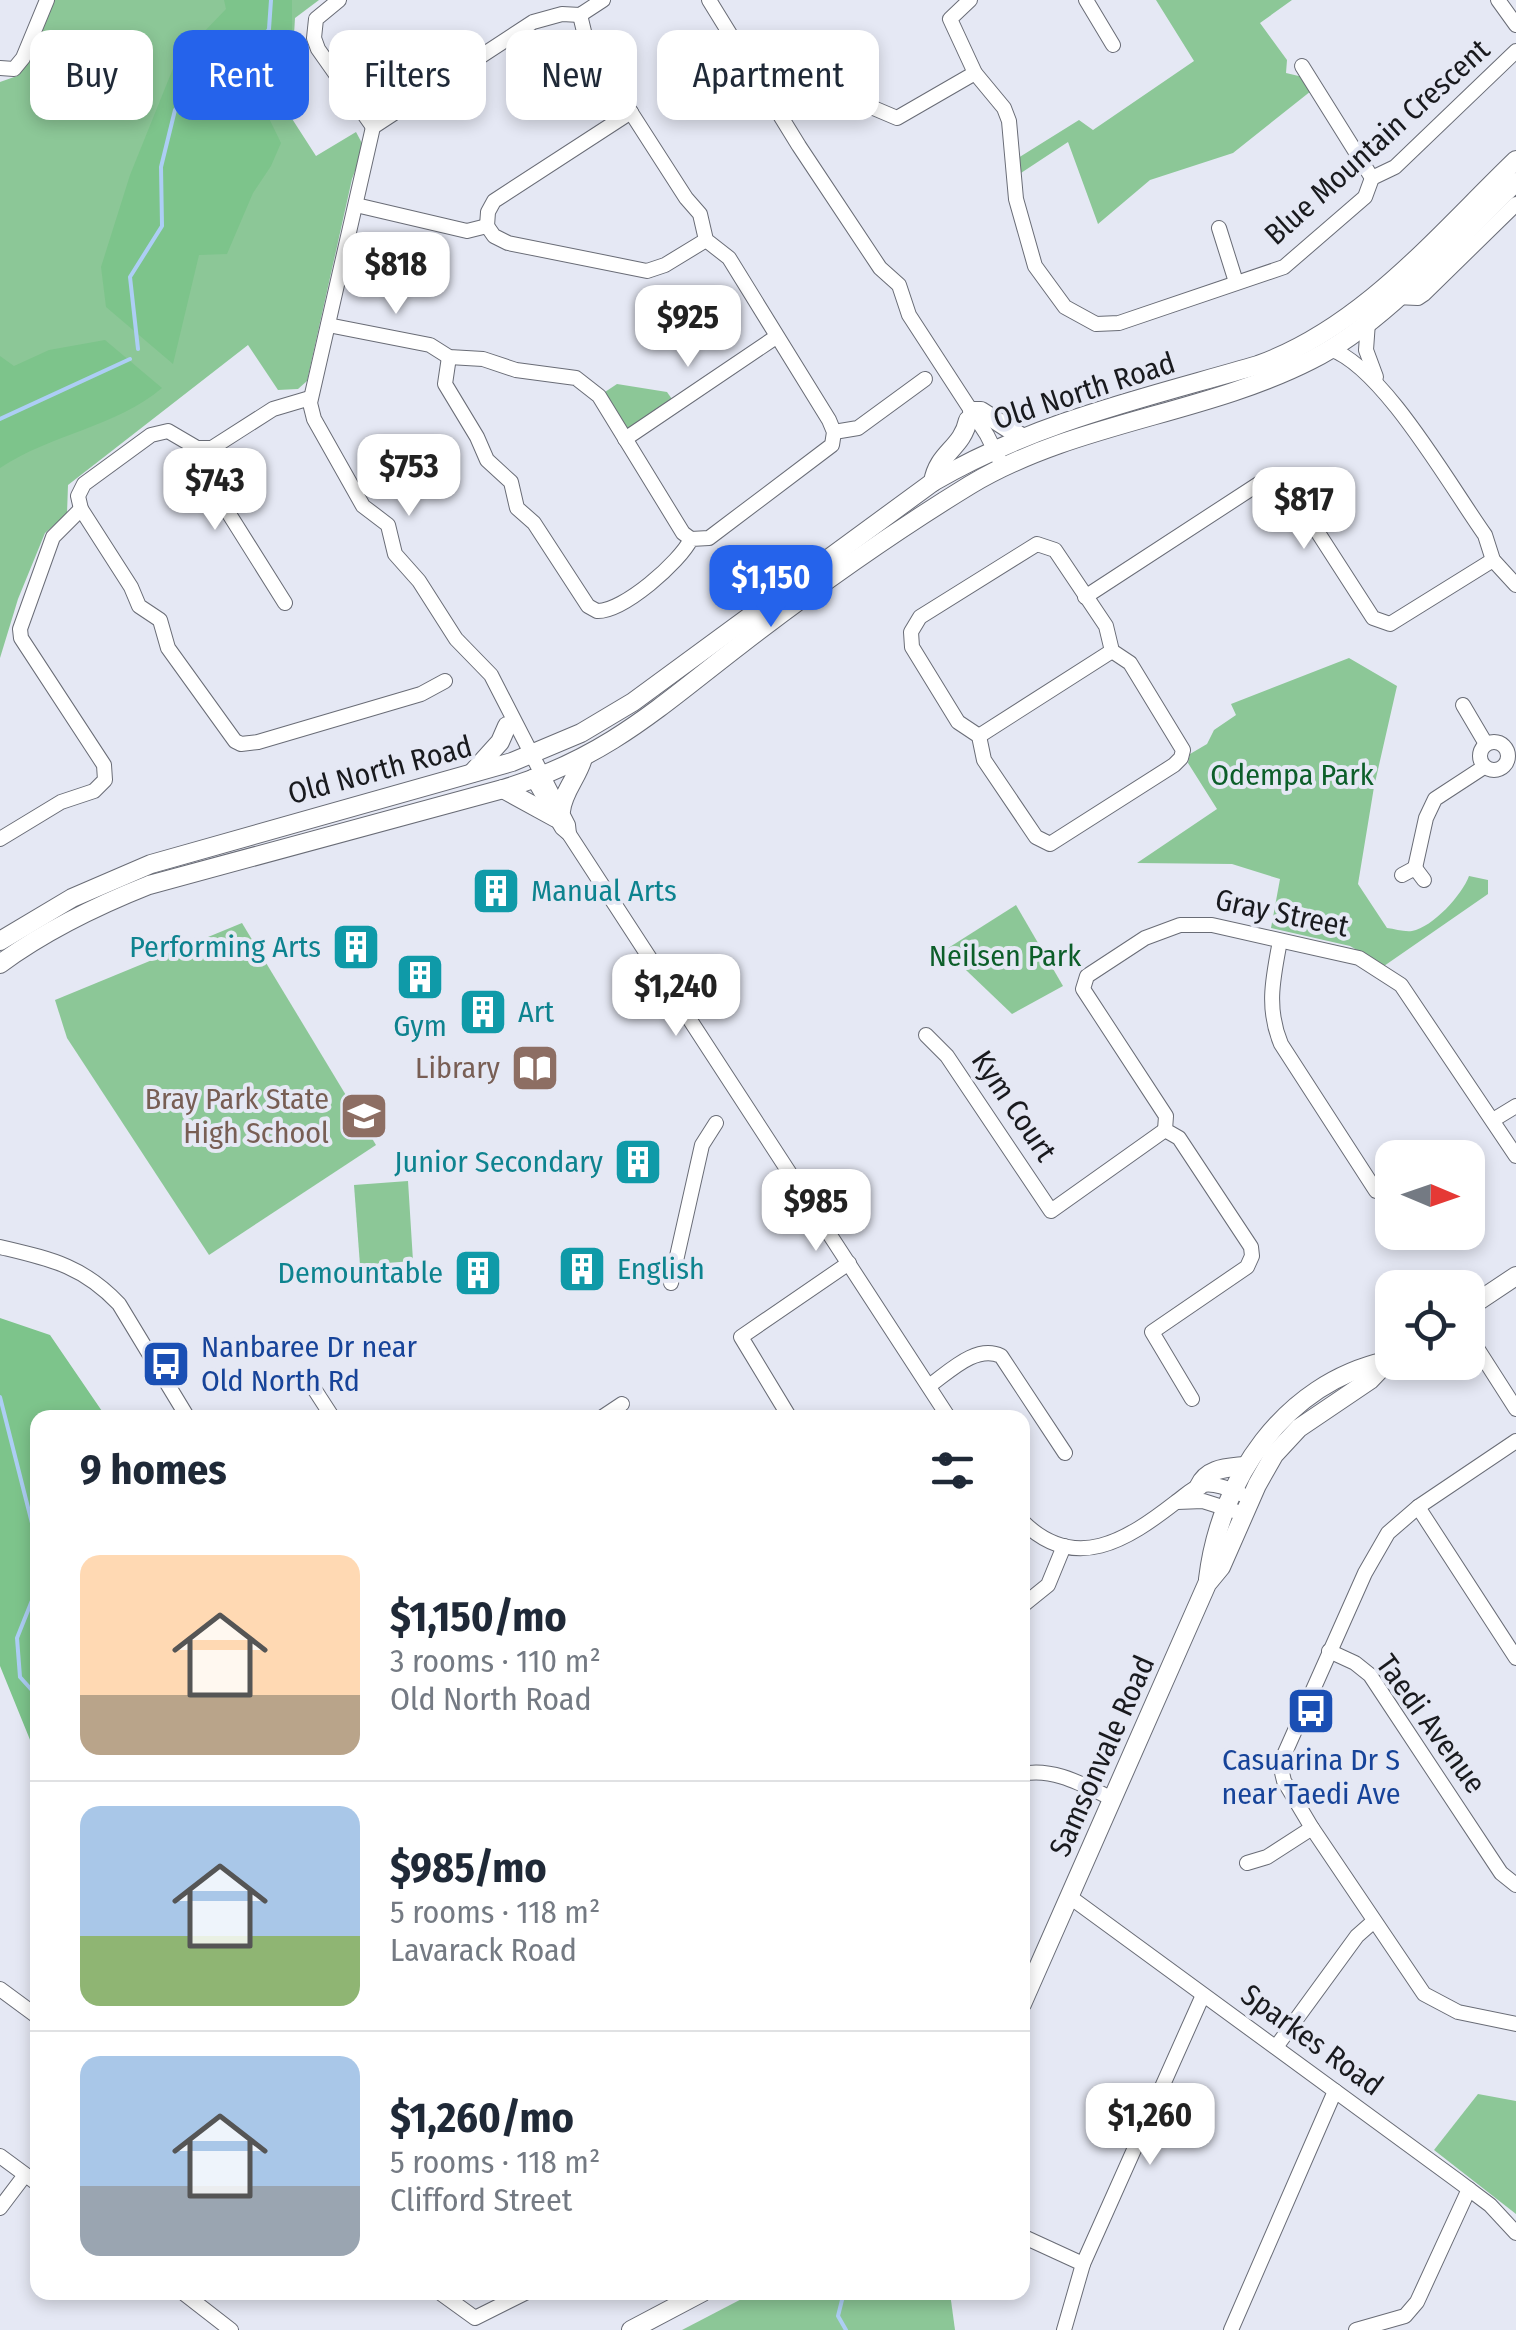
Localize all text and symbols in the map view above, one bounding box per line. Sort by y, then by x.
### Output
chip: Buy [30,30,153,120]
chip: Rent [173,30,309,120]
chip: Filters [329,30,486,120]
chip: New [506,30,637,120]
chip: Apartment [657,30,879,120]
street label: Blue Mountain Crescent [1257,31,1497,252]
pin: $818 [337,232,455,317]
text: $818 [365,245,427,283]
pin: $925 [629,285,747,370]
text: $925 [657,298,719,336]
street label: Old North Road [989,345,1179,437]
pin: $753 [350,434,468,519]
text: $753 [379,447,439,485]
pin: $743 [156,448,274,533]
text: $743 [185,461,245,499]
pin: $817 [1245,467,1363,552]
text: $817 [1274,480,1334,518]
pin: $1,150 [690,545,852,630]
text: $1,150 [731,558,811,596]
street label: Old North Road [284,728,476,812]
park label: Odempa Park [1210,757,1374,793]
building icon: Manual Arts [470,865,522,917]
place label: Manual Arts [531,873,677,909]
street label: Gray Street [1212,881,1352,945]
building icon: Performing Arts [330,921,382,973]
place label: Performing Arts [129,929,321,965]
park label: Neilsen Park [929,938,1081,974]
building icon: Gym [394,951,446,1003]
pin: $1,240 [595,954,757,1039]
text: $1,240 [634,967,718,1005]
building icon: Art [457,986,509,1038]
place label: Art [518,994,554,1030]
place label: Gym [393,1008,447,1044]
library icon: Library [509,1042,561,1094]
street label: Kym Court [964,1044,1064,1168]
place label: Library [415,1050,501,1086]
place label: Bray Park State High School [145,1081,329,1151]
school or university icon: Bray Park State High School [338,1090,390,1142]
building icon: Junior Secondary [612,1136,664,1188]
north arrow [1375,1140,1485,1250]
map controls [1375,1140,1485,1380]
place label: Junior Secondary [394,1144,604,1180]
pin: $985 [757,1169,875,1254]
text: $985 [784,1182,848,1220]
building icon: English [556,1243,608,1295]
building icon: Demountable [452,1247,504,1299]
place label: English [617,1251,705,1287]
place label: Demountable [278,1255,443,1291]
button: locate [1375,1270,1485,1380]
place label: Nanbaree Dr near Old North Rd [201,1329,417,1399]
bus stop icon: Nanbaree Dr near Old North Rd [140,1338,192,1390]
icon: filters [925,1443,980,1498]
text: 9 homes [80,1445,227,1495]
text: $1,150/mo [390,1592,567,1642]
icon: home [160,1595,280,1715]
text: 3 rooms · 110 m² [390,1642,601,1680]
street label: Taedi Avenue [1369,1648,1493,1800]
street label: Samsonvale Road [1042,1650,1162,1862]
text: Old North Road [390,1680,592,1718]
bus stop icon: Casuarina Dr S near Taedi Ave [1285,1685,1337,1737]
place label: Casuarina Dr S near Taedi Ave [1221,1742,1401,1812]
text: $985/mo [390,1843,547,1893]
icon: home [160,1846,280,1966]
text: 5 rooms · 118 m² [390,1893,600,1931]
text: Lavarack Road [390,1931,577,1969]
street label: Sparkes Road [1234,1977,1390,2103]
pin: $1,260 [1069,2083,1231,2168]
text: $1,260/mo [390,2093,574,2143]
icon: home [160,2096,280,2216]
text: $1,260 [1108,2096,1192,2134]
text: 5 rooms · 118 m² [390,2143,600,2181]
text: Clifford Street [390,2181,572,2219]

